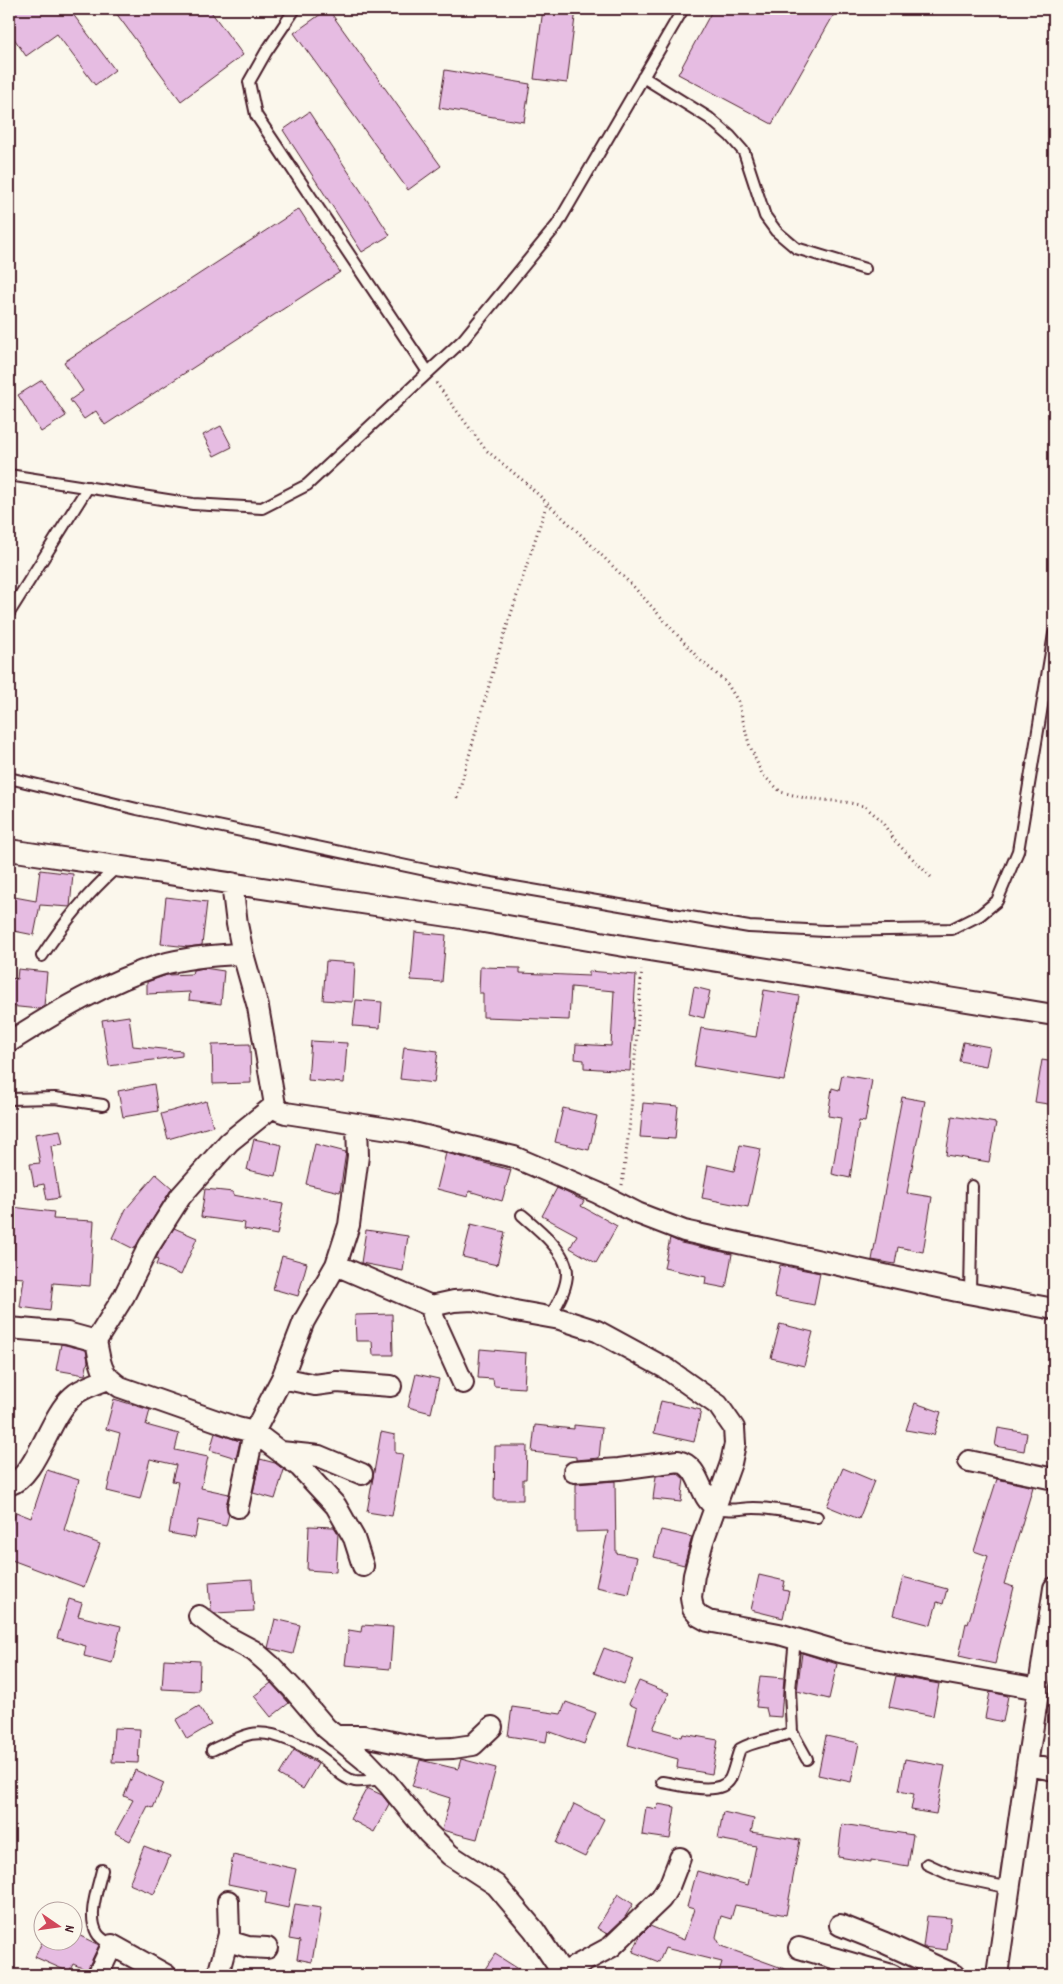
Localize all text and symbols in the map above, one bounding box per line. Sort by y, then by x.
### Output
north arrow [32,1902,82,1952]
text: N [58,1923,79,1934]

